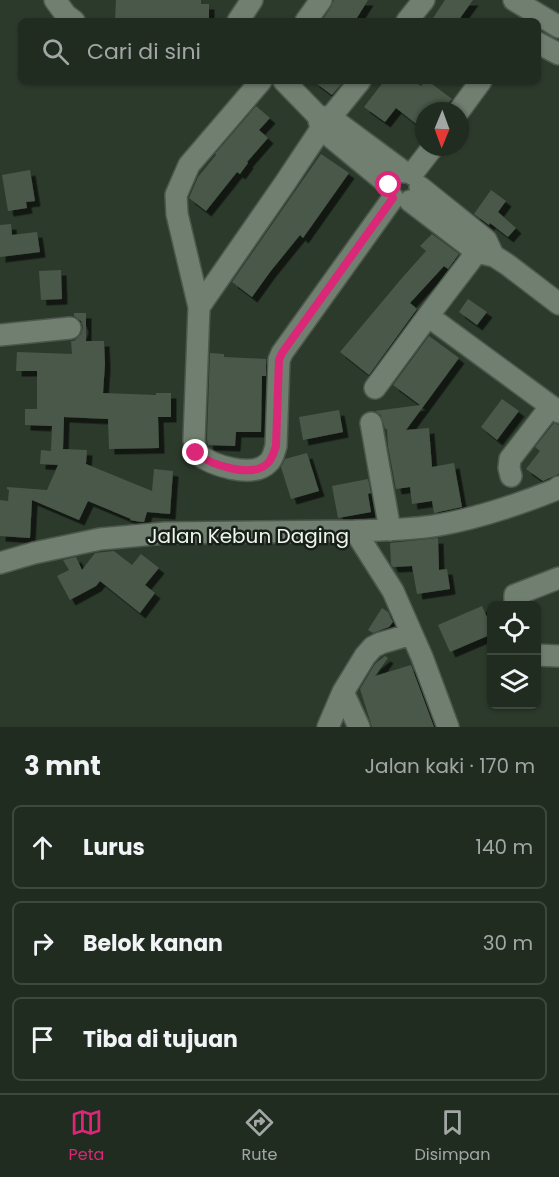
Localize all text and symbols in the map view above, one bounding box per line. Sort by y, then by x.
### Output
search box [18,18,541,84]
icon: search [39,35,72,68]
text: Cari di sini [87,36,201,67]
north arrow [415,102,469,156]
route start [375,171,401,197]
route end [182,439,208,465]
street label: Jalan Kebun Daging [147,522,349,550]
map controls [487,601,541,709]
button: locate [487,601,541,655]
button: layers [487,655,541,709]
text: 3 mnt [24,748,101,784]
text: Jalan kaki · 170 m [365,752,535,780]
icon: ahead [26,831,59,864]
text: Lurus [83,832,145,863]
text: 140 m [476,833,533,861]
icon: right [26,927,59,960]
text: Belok kanan [83,928,223,959]
text: 30 m [483,929,533,957]
icon: arrive [26,1023,59,1056]
text: Tiba di tujuan [83,1024,238,1055]
tab: Peta [69,1106,104,1167]
tab: Rute [242,1106,277,1167]
tab: Disimpan [415,1106,490,1167]

